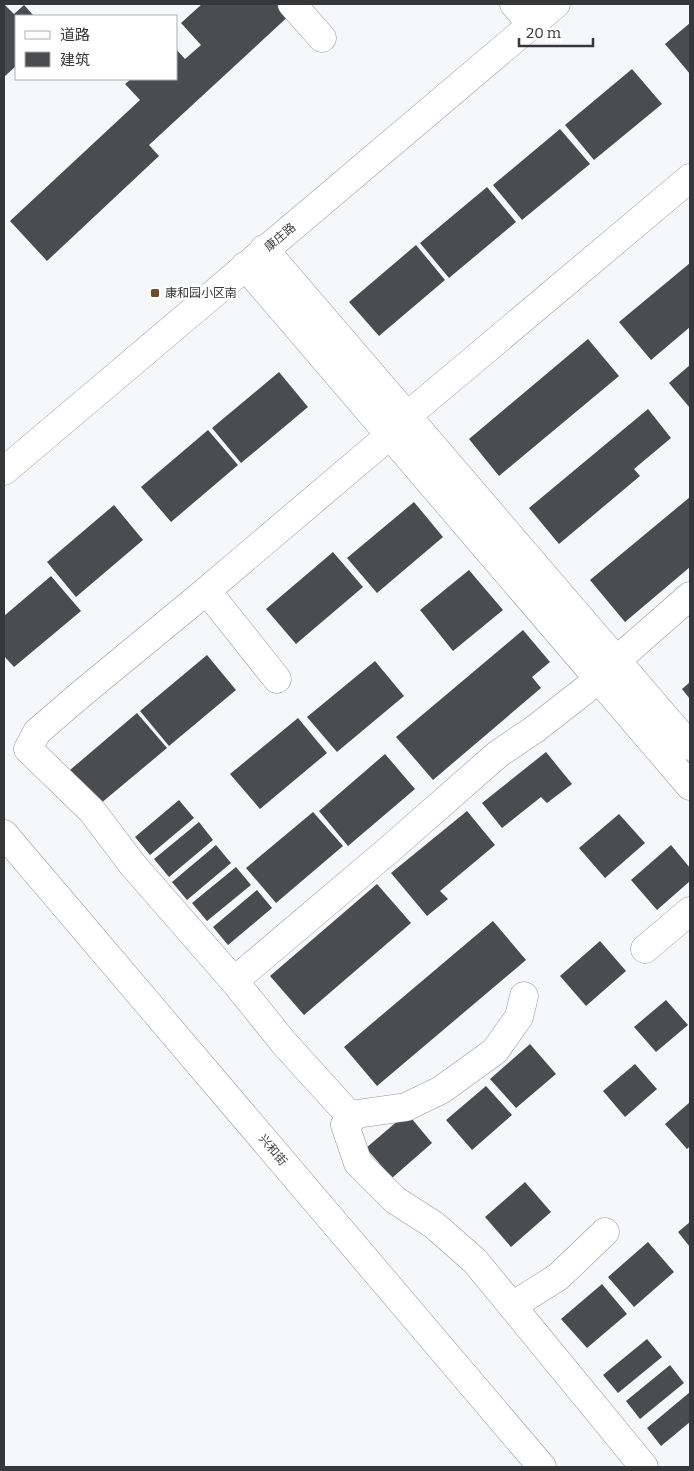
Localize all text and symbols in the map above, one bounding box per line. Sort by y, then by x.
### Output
legend [15,15,178,80]
scale bar [519,15,593,47]
text: 20 m [526,24,562,42]
text: 道路 [60,26,90,44]
text: 建筑 [60,51,90,69]
street label: 康庄路 [262,220,298,254]
place label: 康和园小区南 [165,286,237,300]
marker: 康和园小区南 [149,287,161,299]
street label: 兴和街 [256,1132,290,1168]

